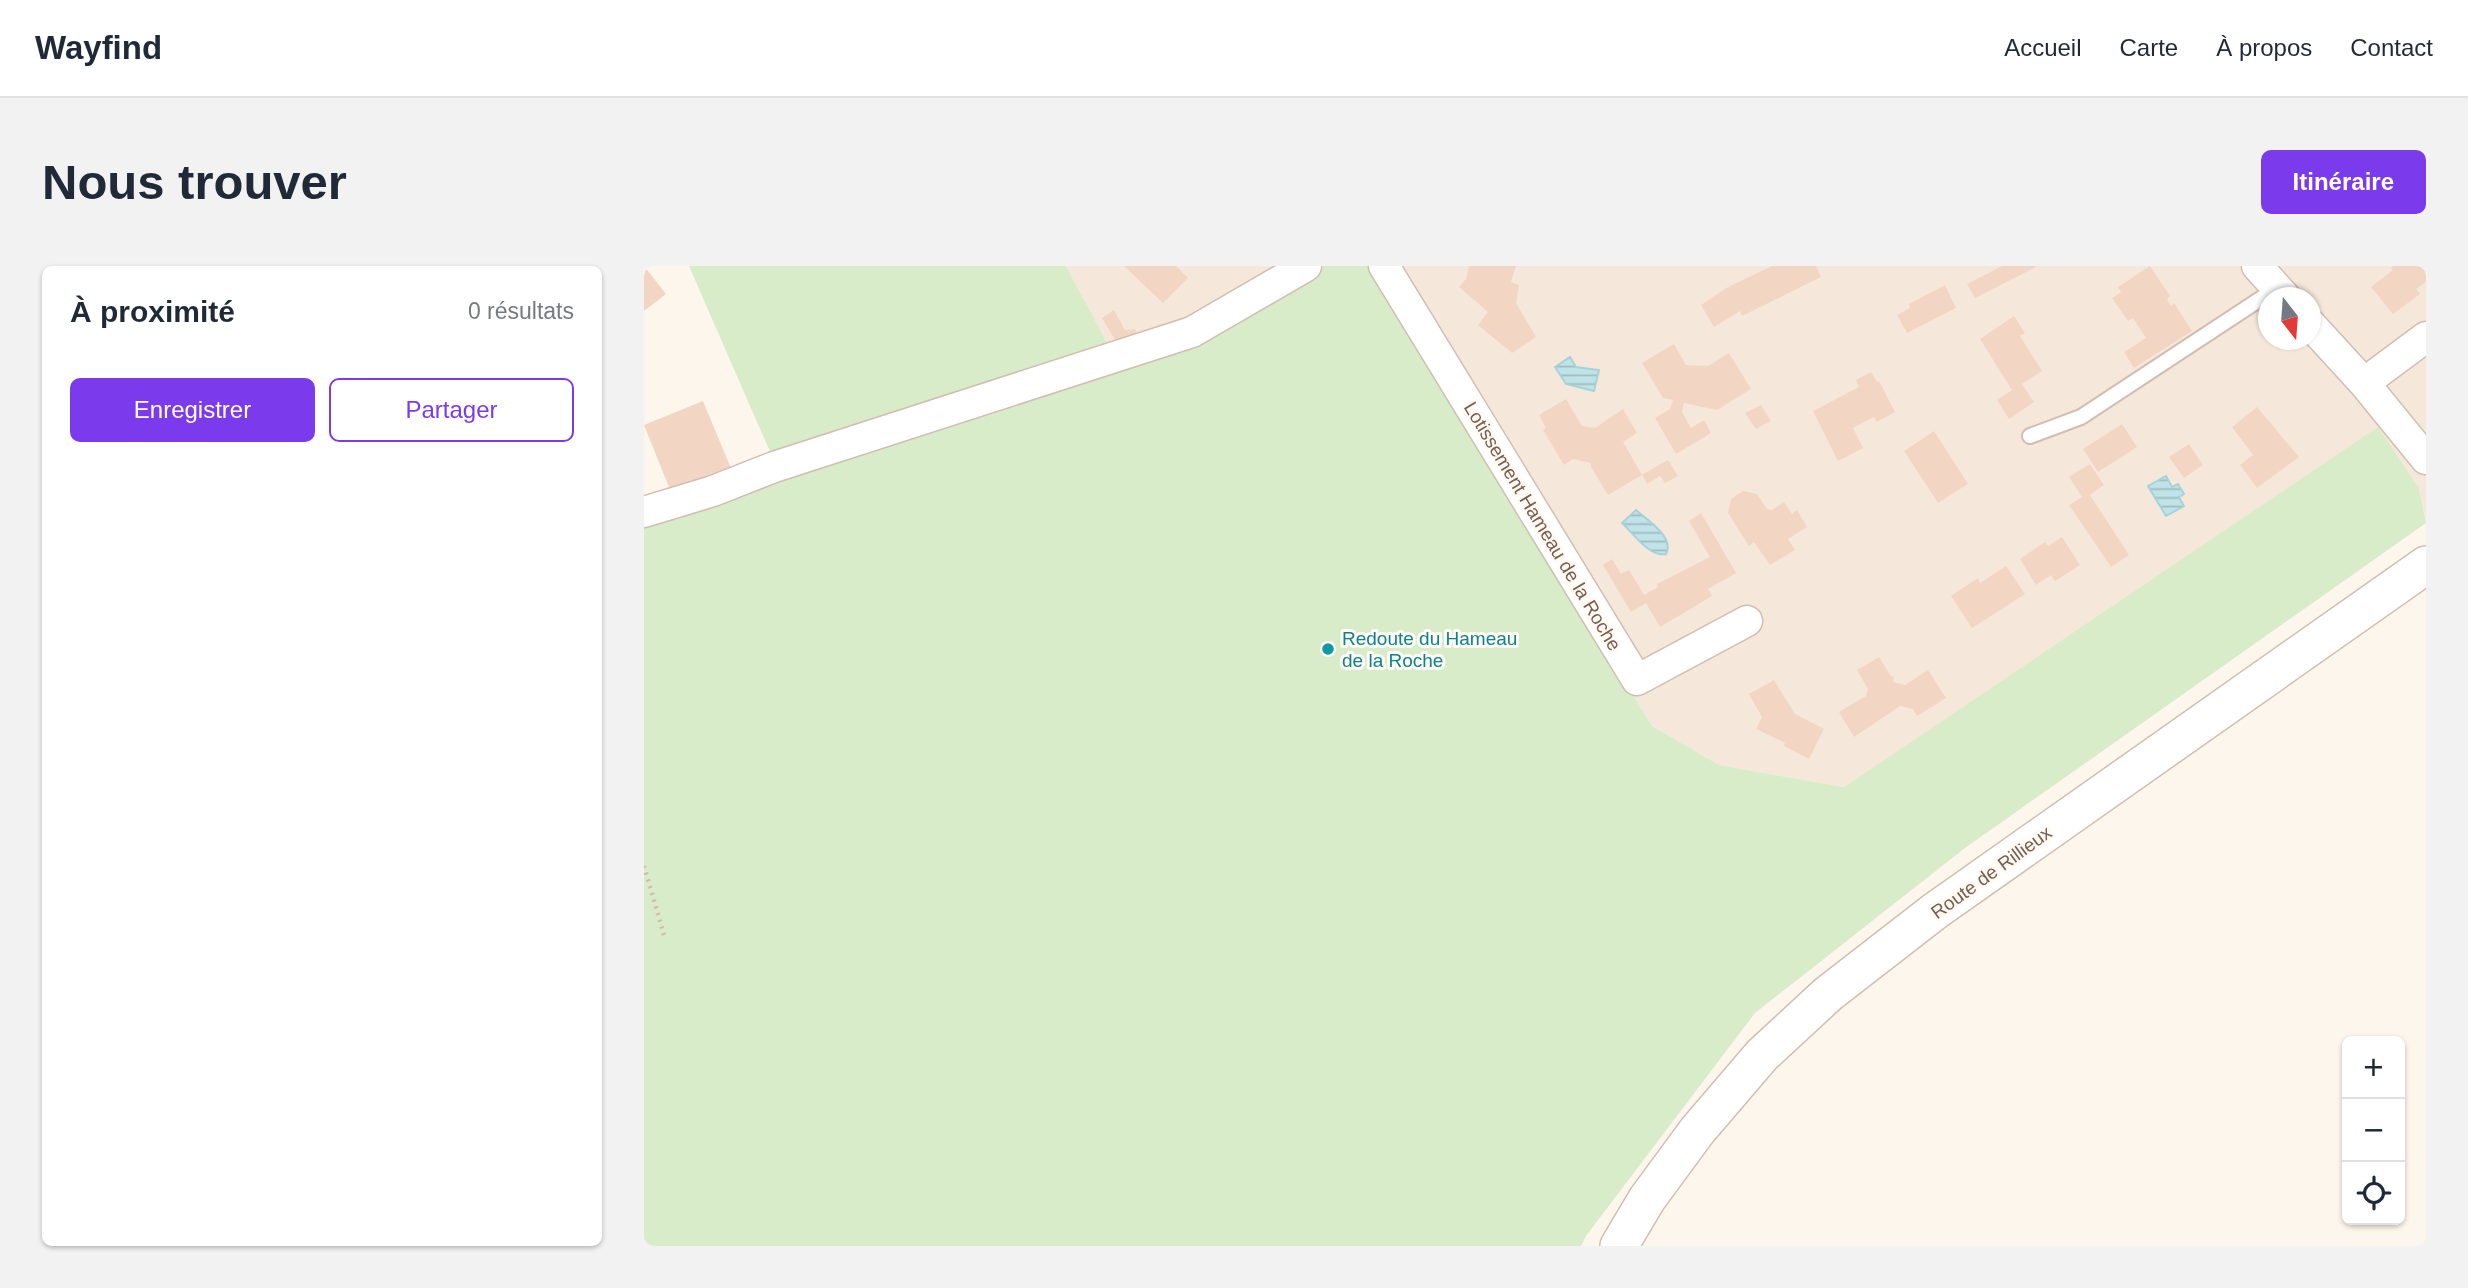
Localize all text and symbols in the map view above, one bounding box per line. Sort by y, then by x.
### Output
text: Wayfind [35,29,162,66]
text: Accueil [2004,34,2082,61]
text: Carte [2120,34,2178,61]
text: À propos [2216,34,2312,61]
text: Contact [2350,34,2433,61]
button: Itinéraire [2261,150,2426,214]
text: Nous trouver [42,155,347,209]
north arrow [2258,287,2321,350]
text: À proximité [70,295,235,328]
text: 0 résultats [468,298,574,324]
button: Enregistrer [70,378,315,442]
button: Partager [329,378,574,442]
street label: Lotissement Hameau de la Roche [1460,398,1625,654]
place label: Redoute du Hameau de la Roche [1342,628,1517,671]
marker: Redoute du Hameau de la Roche [1320,641,1336,657]
street label: Route de Rillieux [1927,821,2056,923]
map controls [2342,1036,2405,1225]
button: + [2342,1036,2405,1099]
button: − [2342,1099,2405,1162]
button: locate [2342,1162,2405,1225]

